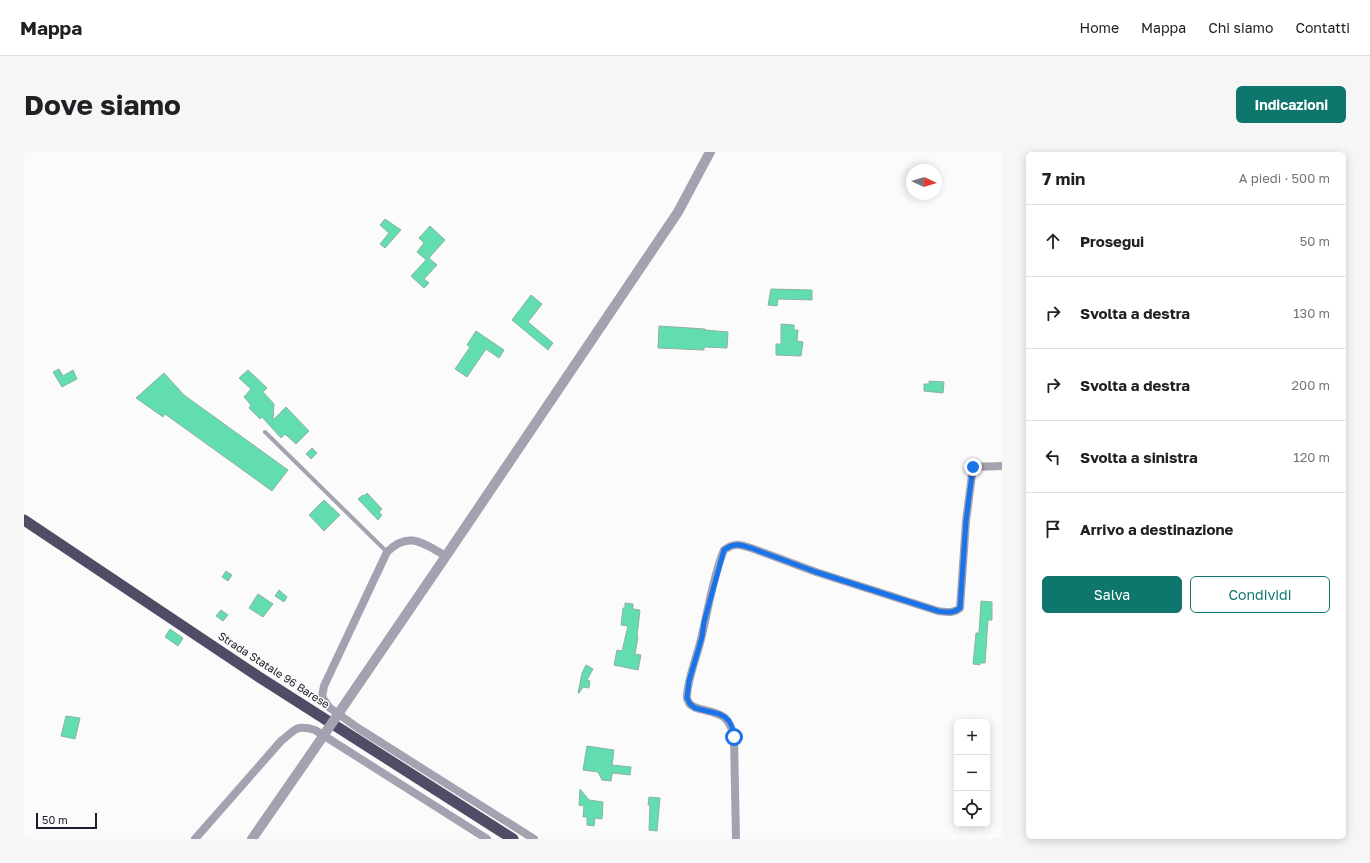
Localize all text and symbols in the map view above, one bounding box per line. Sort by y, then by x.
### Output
text: Mappa [20,16,82,39]
text: Home [1080,19,1119,36]
text: Mappa [1141,19,1186,36]
text: Chi siamo [1208,19,1273,36]
text: Contatti [1295,19,1350,36]
button: Indicazioni [1236,86,1346,123]
text: Dove siamo [24,88,181,121]
north arrow [906,164,942,200]
text: 7 min [1042,168,1085,189]
text: A piedi · 500 m [1239,170,1330,186]
icon: ahead [1042,230,1064,252]
text: Prosegui [1080,232,1144,250]
text: 50 m [1300,233,1330,249]
icon: right [1042,302,1064,324]
text: Svolta a destra [1080,304,1190,322]
text: 130 m [1293,305,1330,321]
icon: right [1042,374,1064,396]
text: Svolta a destra [1080,376,1190,394]
text: 200 m [1292,377,1330,393]
icon: left [1042,446,1064,468]
text: Svolta a sinistra [1080,448,1198,466]
text: 120 m [1293,449,1330,465]
route end [964,458,982,476]
icon: arrive [1042,518,1064,540]
text: Arrivo a destinazione [1080,520,1233,538]
button: Salva [1042,576,1182,613]
button: Condividi [1190,576,1330,613]
street label: Strada Statale 96 Barese [216,629,332,711]
map controls [954,719,990,827]
button: + [954,719,990,755]
route start [725,728,743,746]
button: − [954,755,990,791]
button: locate [954,791,990,827]
scale bar [36,811,97,830]
text: 50 m [42,813,68,826]

